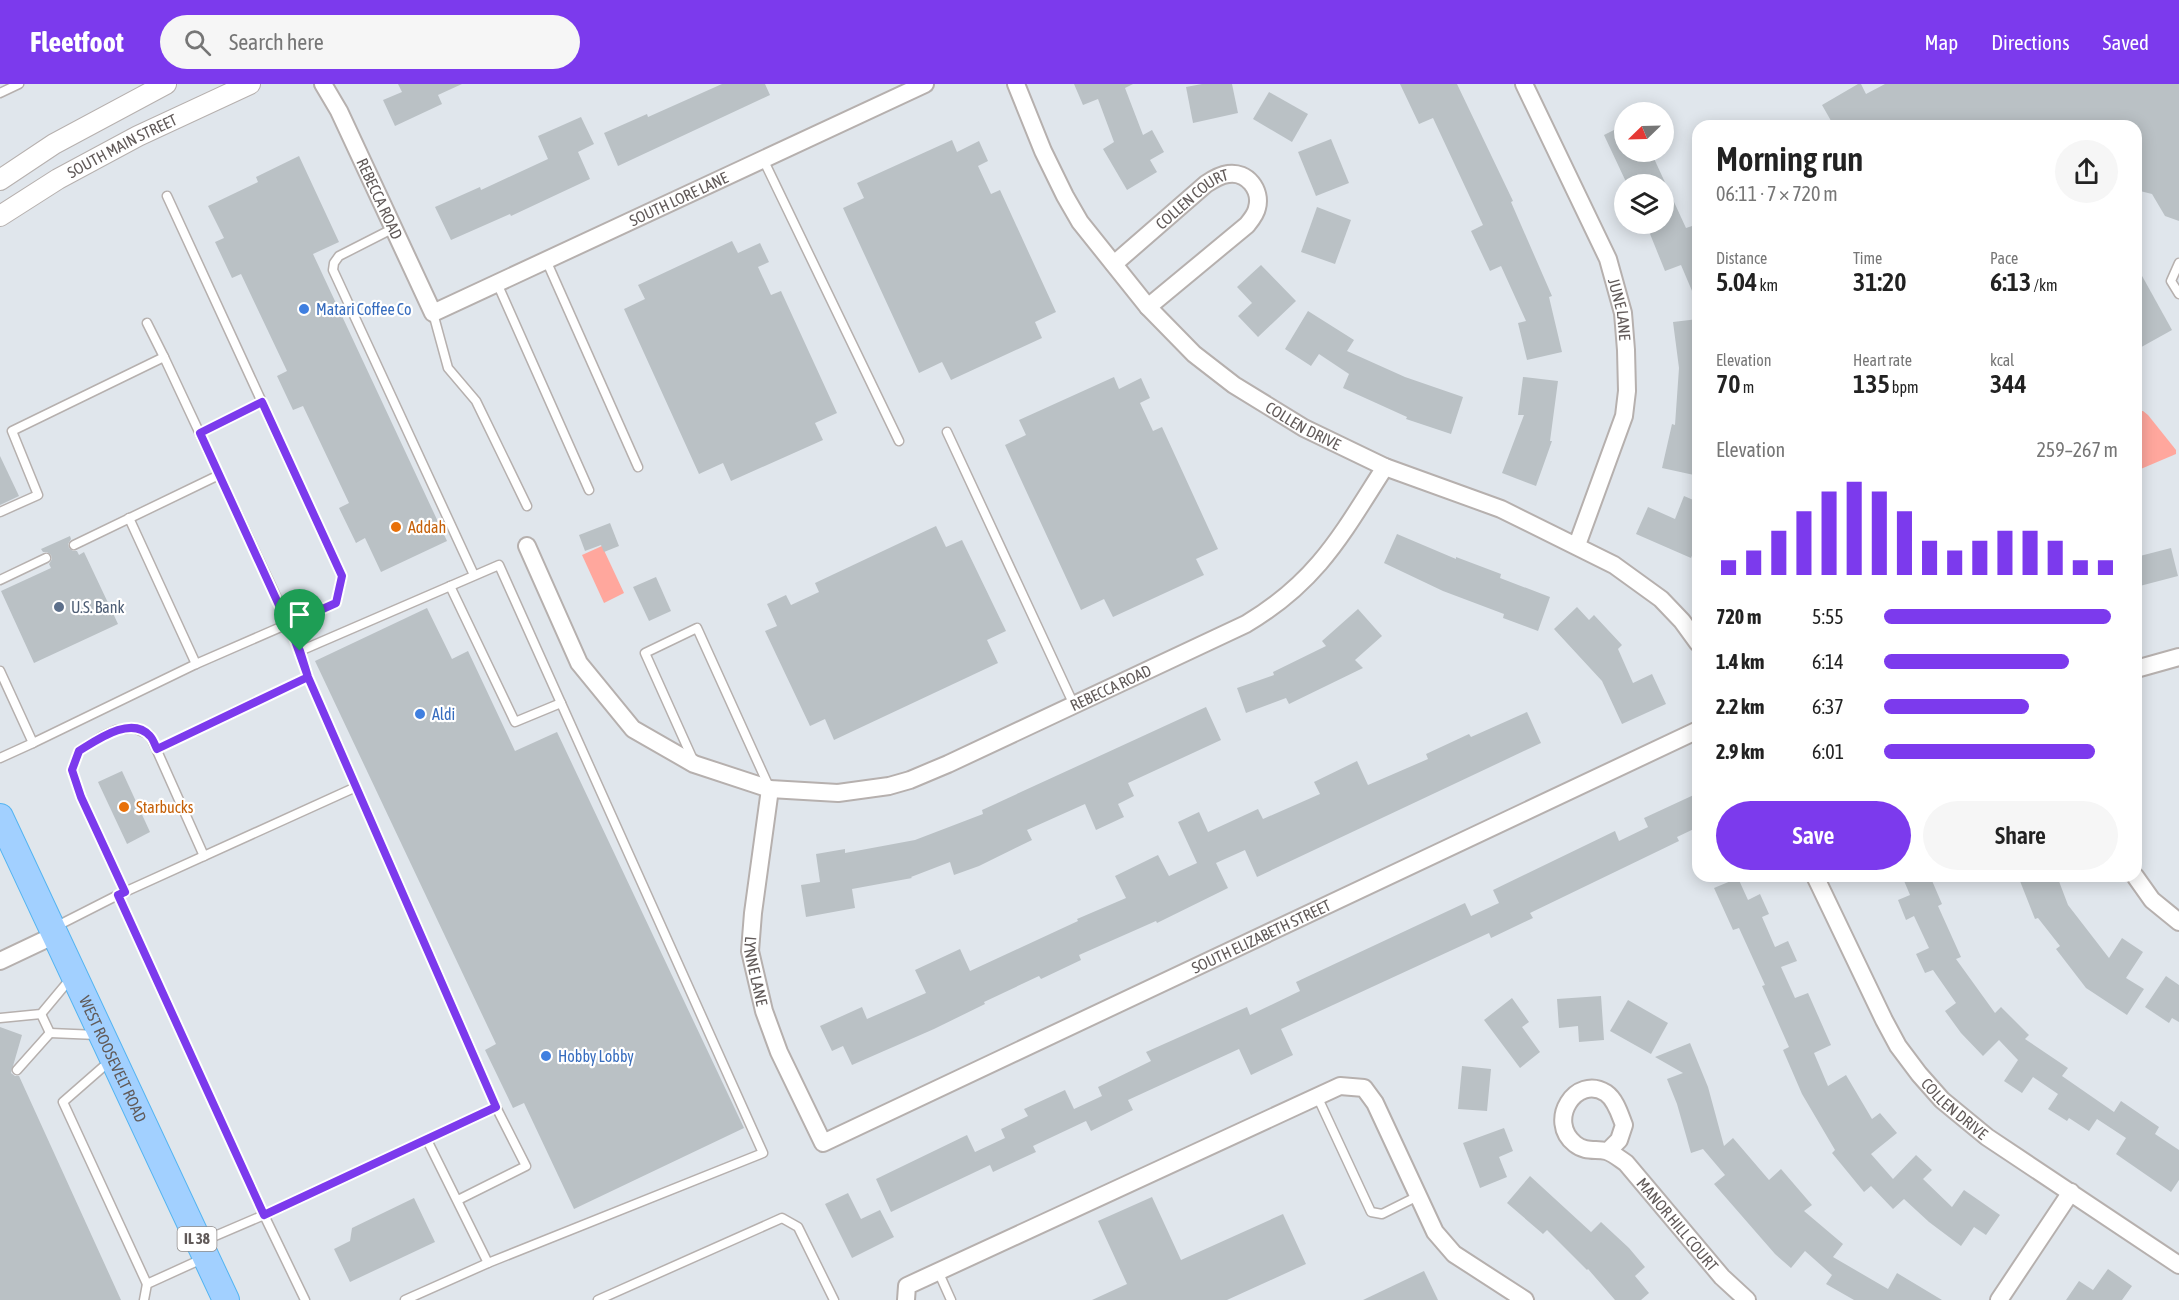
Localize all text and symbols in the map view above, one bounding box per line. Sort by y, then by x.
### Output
search box [160,15,580,69]
text: Fleetfoot [30,26,124,58]
icon: search [181,26,214,59]
text: Search here [229,29,324,55]
text: Map [1924,30,1958,54]
text: Directions [1991,30,2070,54]
text: Saved [2103,30,2149,54]
north arrow [1614,102,1674,162]
map controls [1614,102,1674,234]
street label: SOUTH MAIN STREET [64,110,180,181]
text: Morning run [1716,140,1863,178]
button: share [2055,140,2118,203]
street label: REBECCA ROAD [353,155,406,242]
street label: COLLEN COURT [1152,165,1230,233]
street label: SOUTH LORE LANE [626,168,731,229]
button: layers [1614,174,1674,234]
text: 06:11 · 7 × 720 m [1716,182,1838,205]
text: Distance [1716,249,1767,267]
text: Time [1853,249,1882,267]
text: Pace [1990,249,2018,267]
text: 5.04 [1716,267,1757,297]
text: 31:20 [1853,267,1907,297]
text: 6:13 [1990,267,2031,297]
street label: JUNE LANE [1605,276,1634,341]
text: km [1757,276,1778,294]
text: /km [2031,276,2057,294]
place label: Matari Coffee Co [316,300,412,318]
marker: Matari Coffee Co [297,302,311,316]
text: Elevation [1716,351,1771,369]
text: Heart rate [1853,351,1912,369]
text: kcal [1990,351,2014,369]
text: 70 [1716,369,1740,399]
text: 135 [1853,369,1890,399]
text: 344 [1990,369,2027,399]
text: m [1740,378,1754,396]
text: bpm [1890,378,1919,396]
street label: COLLEN DRIVE [1263,398,1344,453]
text: Elevation [1716,438,1785,461]
text: 259–267 m [2036,438,2118,461]
place label: Addah [408,518,446,536]
marker: Addah [389,520,403,534]
pin [274,589,325,651]
place label: U.S. Bank [71,598,125,616]
icon: arrive [283,598,316,631]
marker: U.S. Bank [52,600,66,614]
text: 720 m [1716,605,1761,628]
text: 5:55 [1812,605,1844,628]
text: 1.4 km [1716,650,1764,673]
text: 6:14 [1812,650,1844,673]
street label: REBECCA ROAD [1067,661,1154,714]
text: 2.2 km [1716,695,1764,718]
text: 6:37 [1812,695,1844,718]
place label: Aldi [432,705,455,723]
marker: Aldi [413,707,427,721]
text: 2.9 km [1716,740,1764,763]
text: 6:01 [1812,740,1844,763]
place label: Starbucks [136,798,194,816]
marker: Starbucks [117,800,131,814]
button: Save [1716,801,1911,870]
button: Share [1923,801,2118,870]
street label: SOUTH ELIZABETH STREET [1189,896,1333,977]
street label: LYNNE LANE [741,936,772,1008]
street label: WEST ROOSEVELT ROAD [76,993,150,1125]
place label: Hobby Lobby [558,1047,634,1066]
marker: Hobby Lobby [539,1049,553,1063]
street label: COLLEN DRIVE [1918,1074,1992,1143]
street label: MANOR HILL COURT [1633,1174,1722,1275]
road number: IL 38 [178,1227,216,1251]

